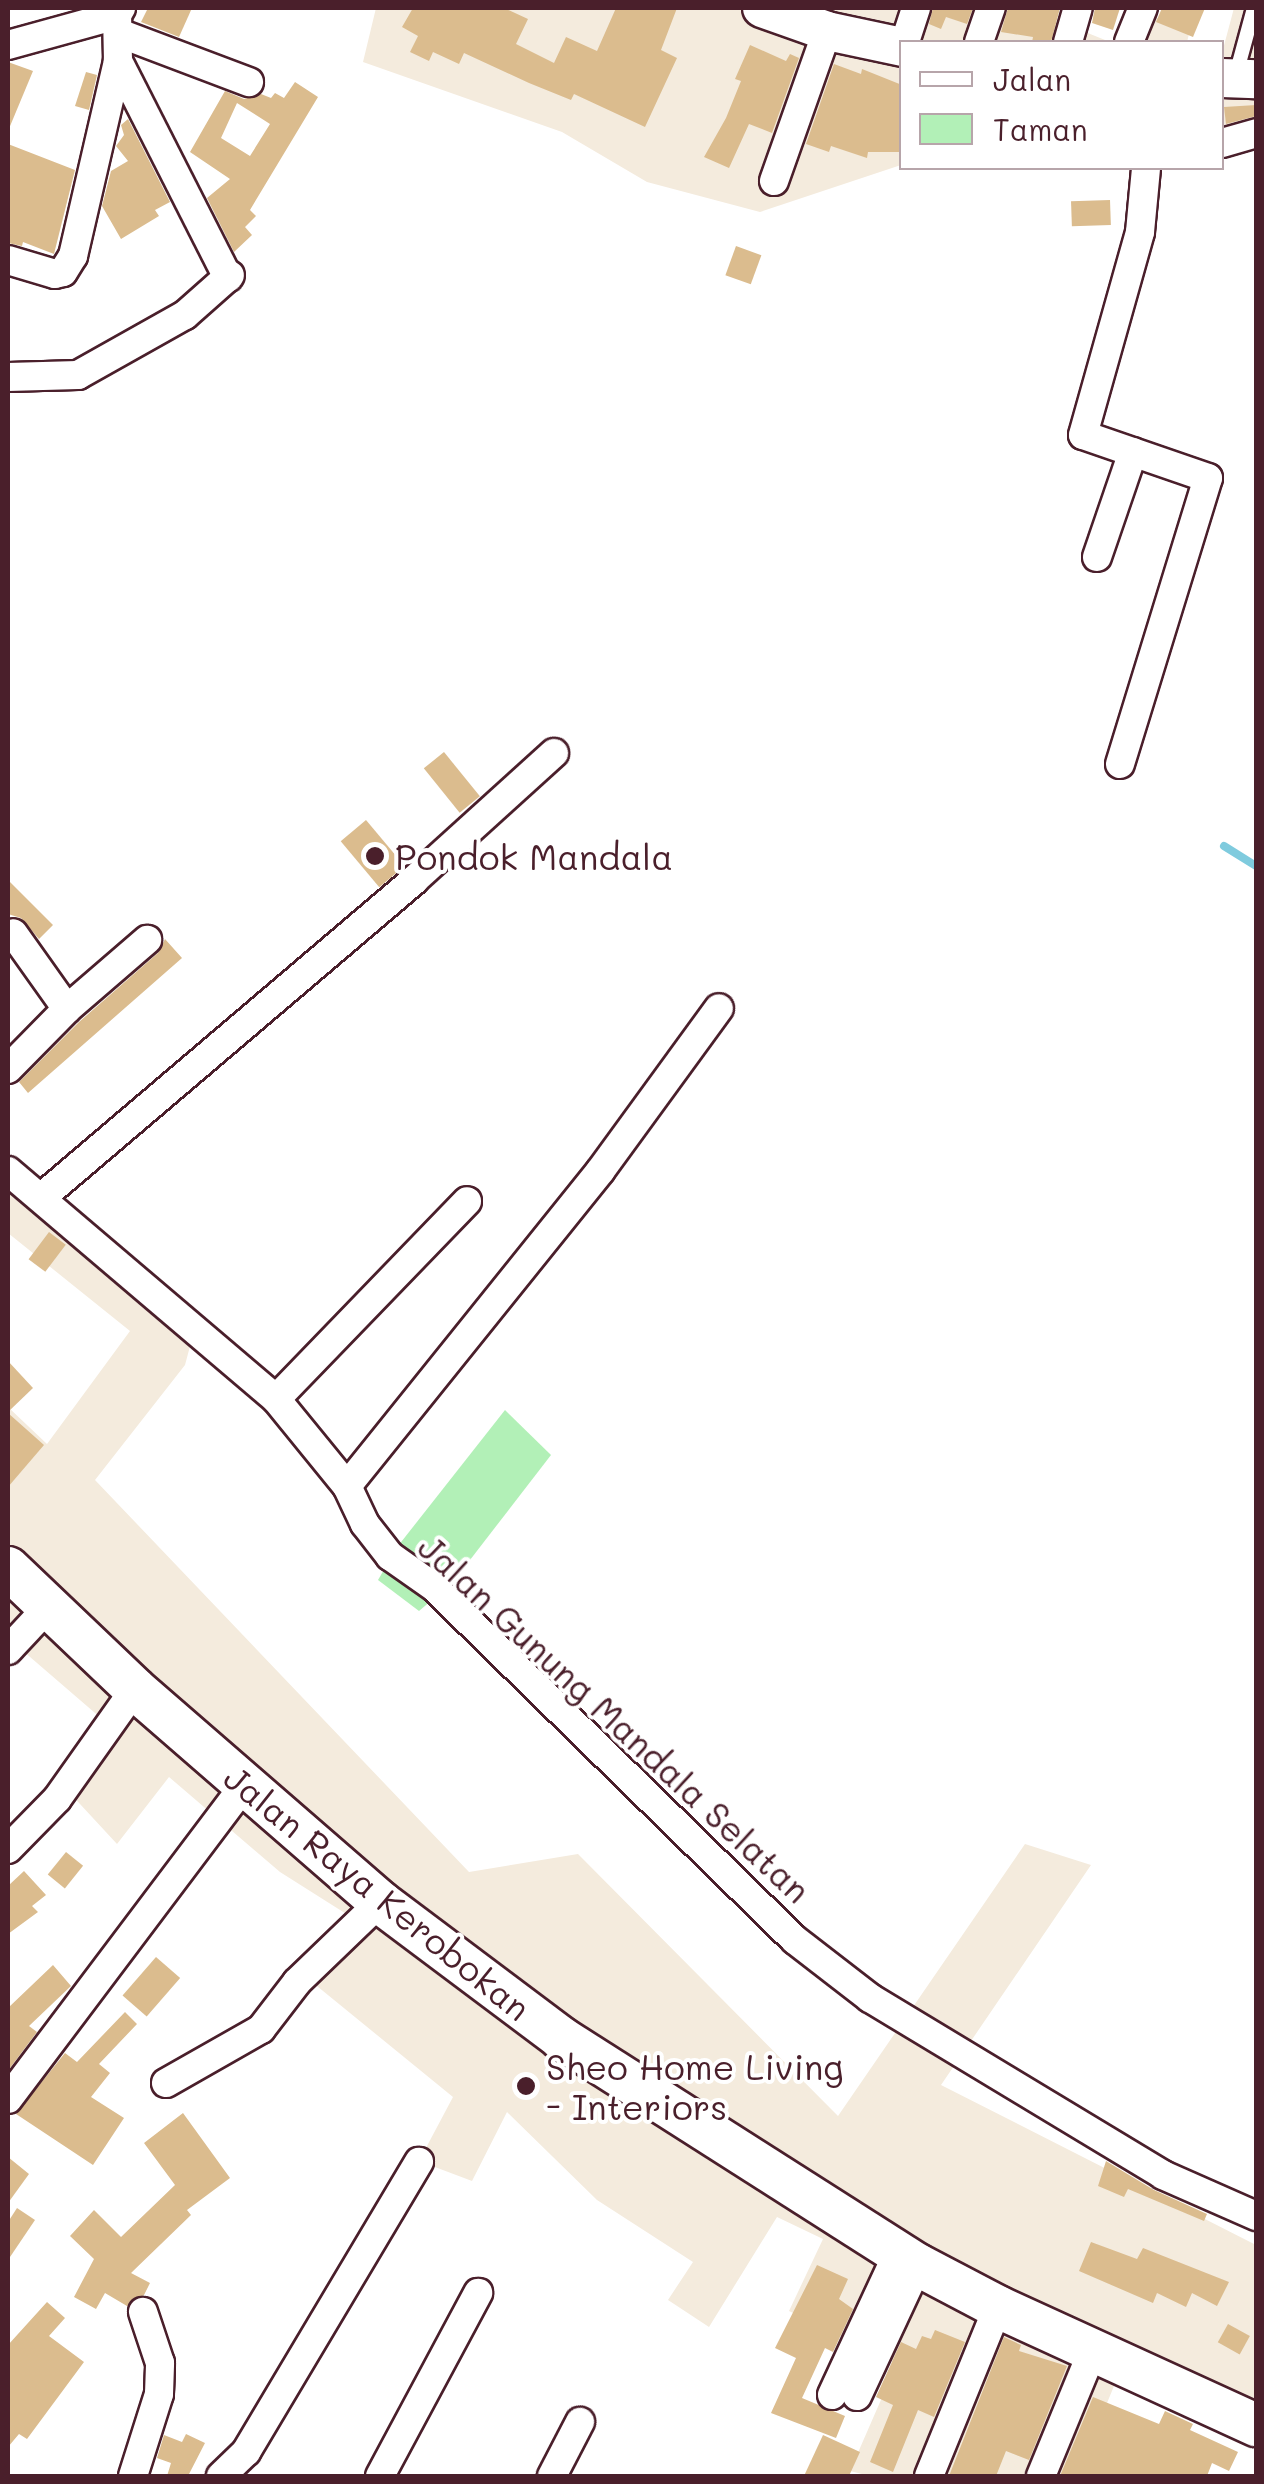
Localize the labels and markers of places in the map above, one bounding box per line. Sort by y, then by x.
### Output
place label: Pondok Mandala [395,835,673,877]
marker: Pondok Mandala [364,845,386,867]
place label: Sheo Home Living - Interiors [546,2045,844,2127]
marker: Sheo Home Living - Interiors [515,2075,537,2097]

